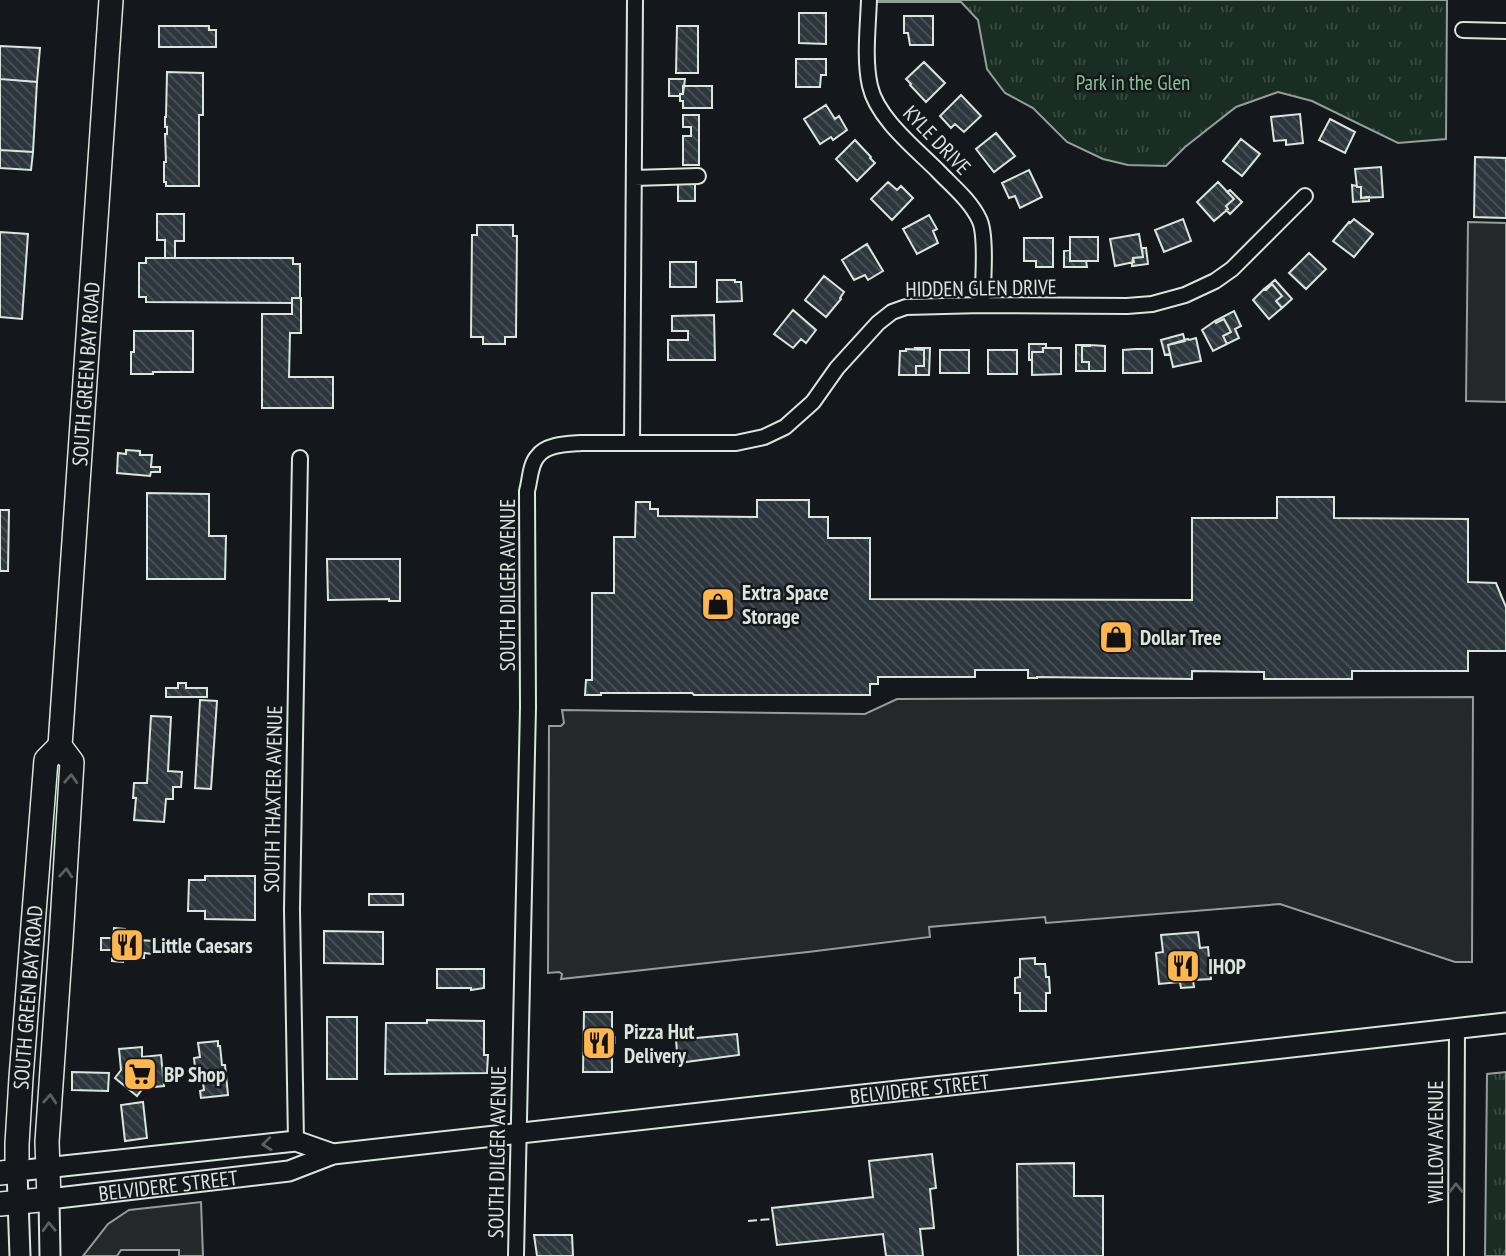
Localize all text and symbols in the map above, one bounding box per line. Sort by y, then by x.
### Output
park label: Park in the Glen [1076,69,1190,96]
street label: KYLE DRIVE [897,100,977,180]
street label: HIDDEN GLEN DRIVE [905,273,1057,303]
street label: SOUTH GREEN BAY ROAD [66,281,105,467]
street label: SOUTH DILGER AVENUE [494,499,521,671]
place label: Extra Space Storage [742,579,829,630]
shop icon: Extra Space Storage [699,585,737,623]
shop icon: Dollar Tree [1097,618,1135,656]
place label: Dollar Tree [1140,624,1222,651]
street label: SOUTH THAXTER AVENUE [258,705,288,893]
one-way arrow [63,773,78,784]
one-way arrow [58,867,73,878]
street label: SOUTH GREEN BAY ROAD [7,904,48,1090]
restaurant icon: Little Caesars [108,926,146,964]
place label: Little Caesars [152,932,253,959]
restaurant icon: IHOP [1164,947,1202,985]
place label: IHOP [1208,953,1246,980]
place label: Pizza Hut Delivery [624,1018,694,1069]
restaurant icon: Pizza Hut Delivery [580,1024,618,1062]
supermarket icon: BP Shop [121,1055,159,1093]
place label: BP Shop [164,1061,225,1088]
street label: SOUTH DILGER AVENUE [482,1066,512,1238]
street label: BELVIDERE STREET [848,1067,991,1110]
street label: WILLOW AVENUE [1422,1080,1449,1204]
one-way arrow [42,1094,57,1105]
one-way arrow [261,1136,272,1151]
street label: BELVIDERE STREET [97,1164,240,1207]
one-way arrow [1448,1182,1464,1193]
one-way arrow [42,1222,57,1233]

